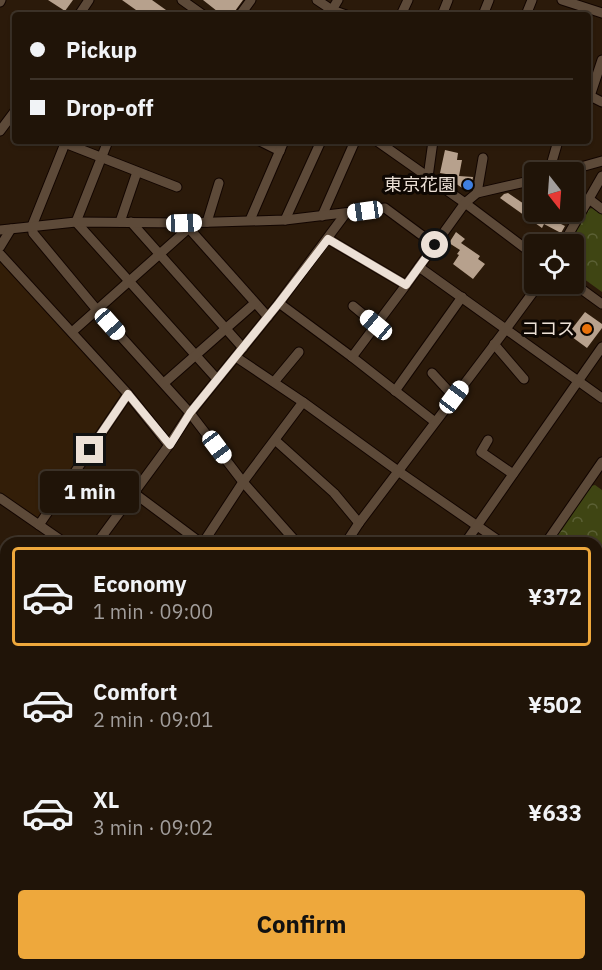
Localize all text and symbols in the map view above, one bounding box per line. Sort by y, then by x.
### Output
text: Pickup [66,35,137,64]
text: Drop-off [66,93,153,122]
north arrow [524,162,584,222]
map controls [524,162,584,294]
place label: 東京花園 [384,173,456,196]
marker: 東京花園 [461,178,475,192]
car [346,200,384,222]
car [166,213,202,233]
route start [421,231,448,258]
button: locate [524,234,584,294]
car [91,305,129,343]
car [356,307,396,343]
place label: ココス [521,317,575,340]
marker: ココス [580,322,594,336]
car [436,377,472,417]
car [199,427,235,467]
route end [76,436,103,463]
callout: 1 min [40,471,140,513]
text: 1 min [63,478,116,505]
text: Economy [93,569,187,598]
icon: car [21,570,75,624]
text: ¥372 [528,582,582,611]
text: 1 min · 09:00 [93,598,213,625]
text: Comfort [93,677,177,706]
icon: car [21,678,75,732]
text: ¥502 [528,690,582,719]
text: 2 min · 09:01 [93,706,213,733]
text: XL [93,785,119,814]
icon: car [21,786,75,840]
text: ¥633 [528,798,582,827]
text: 3 min · 09:02 [93,814,213,841]
button: Confirm [18,890,585,959]

